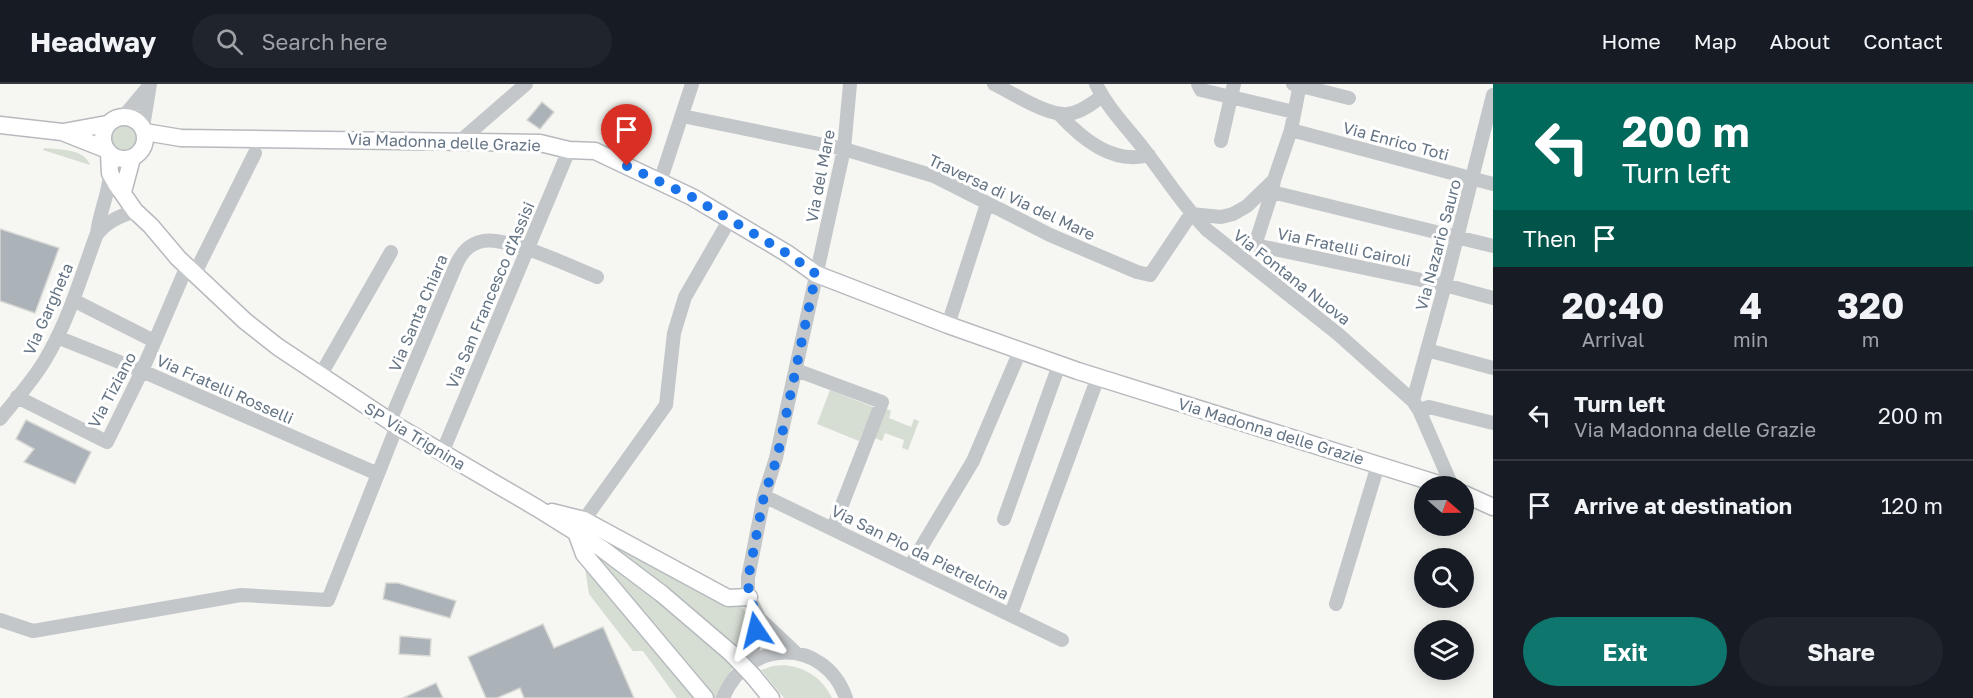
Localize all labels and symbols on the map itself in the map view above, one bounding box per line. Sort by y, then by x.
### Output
pin [601,104,652,166]
street label: Via Enrico Toti [1341,117,1451,165]
street label: Via del Mare [801,128,839,224]
street label: Via Madonna delle Grazie [347,129,541,155]
street label: Traversa di Via del Mare [926,150,1098,244]
street label: Via Nazario Sauro [1411,177,1465,313]
street label: Via San Francesco d'Assisi [441,198,539,392]
street label: Via Fratelli Cairoli [1275,223,1413,271]
street label: Via Fontana Nuova [1229,225,1355,329]
street label: Via Santa Chiara [384,251,452,375]
street label: Via Gargheta [19,260,77,358]
street label: Via Tiziano [84,349,140,431]
street label: Via Fratelli Rosselli [153,350,297,428]
street label: Via Madonna delle Grazie [1175,393,1367,469]
street label: SP Via Trignina [361,398,469,474]
north arrow [1414,476,1474,536]
street label: Via San Pio da Pietrelcina [828,500,1012,604]
position arrow [724,598,788,662]

